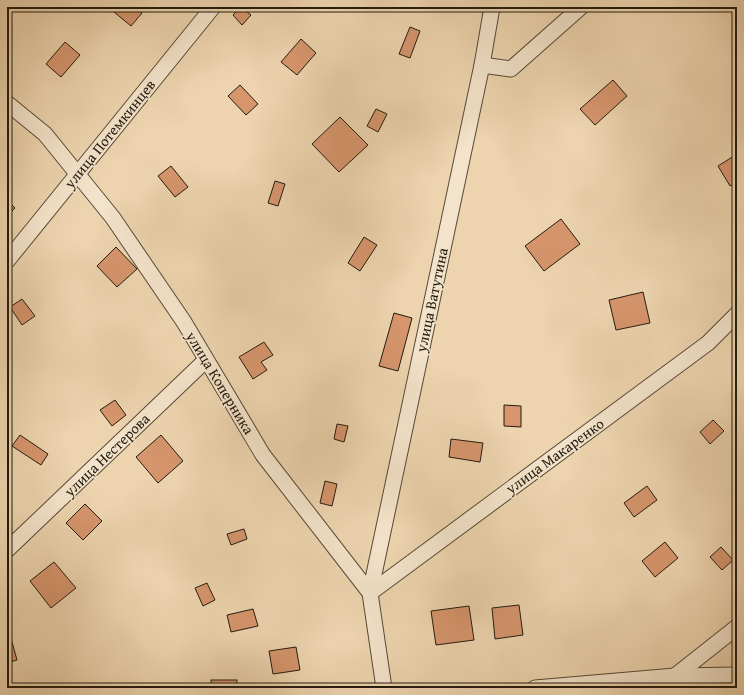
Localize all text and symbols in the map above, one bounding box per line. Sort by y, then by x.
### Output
street label: улица Потемкинцев [59,75,160,193]
street label: улица Ватутина [410,245,453,355]
street label: улица Коперника [181,326,260,439]
street label: улица Нестерова [58,408,155,502]
street label: улица Макаренко [500,413,608,499]

